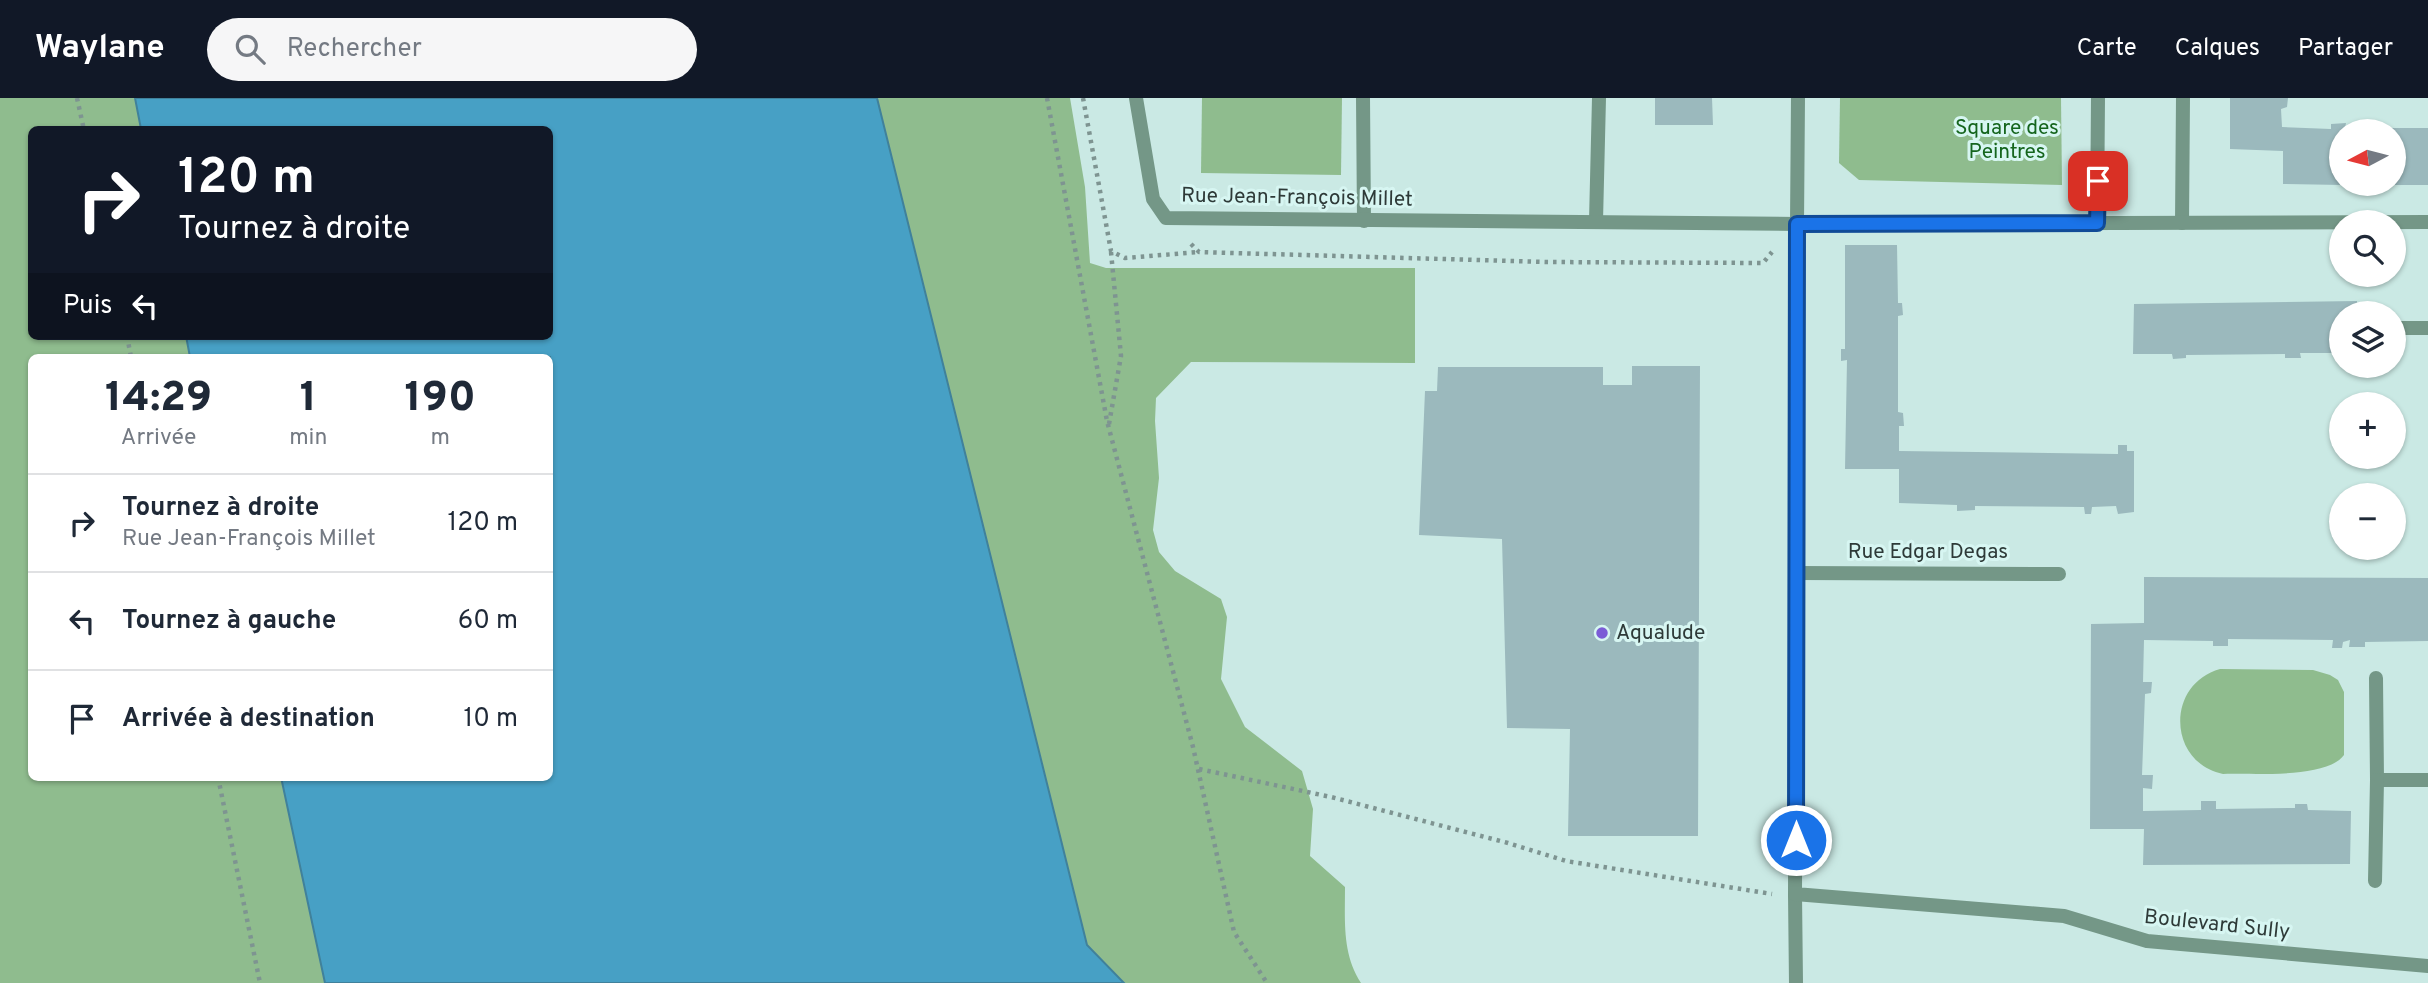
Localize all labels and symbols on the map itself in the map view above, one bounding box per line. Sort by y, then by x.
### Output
park label: Square des Peintres [1955,115,2059,166]
north arrow [2329,119,2406,196]
pin [2068,151,2128,211]
street label: Rue Jean-François Millet [1181,182,1413,214]
street label: Rue Edgar Degas [1848,539,2008,566]
place label: Aqualude [1616,620,1705,647]
marker: Aqualude [1594,625,1610,641]
position arrow [1759,803,1833,877]
street label: Boulevard Sully [2143,904,2291,946]

